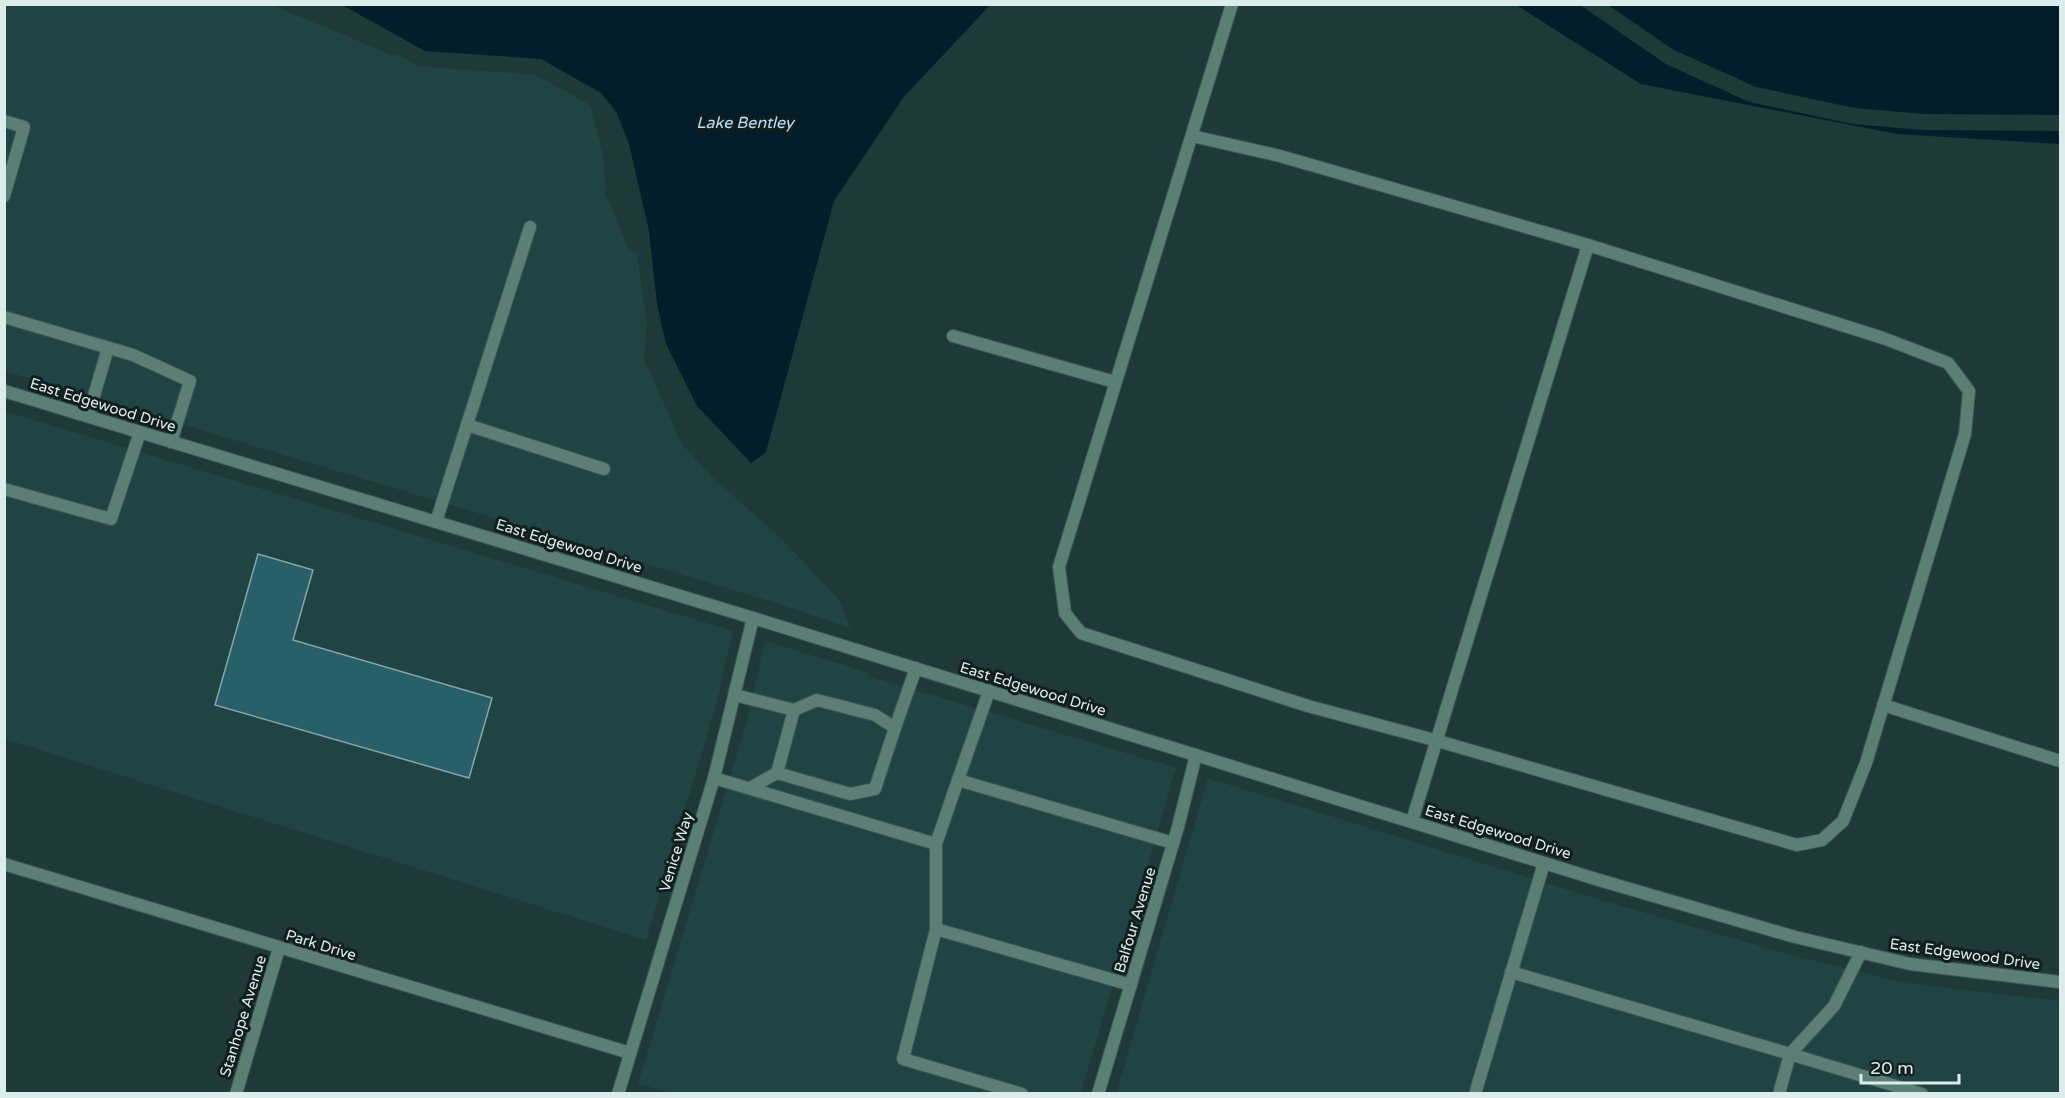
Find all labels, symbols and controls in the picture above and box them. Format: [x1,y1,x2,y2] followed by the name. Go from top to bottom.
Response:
[696,113,796,133] water label: Lake Bentley
[28,374,178,436] street label: East Edgewood Drive
[494,515,644,577] street label: East Edgewood Drive
[958,658,1108,720] street label: East Edgewood Drive
[1423,801,1573,863] street label: East Edgewood Drive
[655,810,697,894] street label: Venice Way
[1110,865,1160,975] street label: Balfour Avenue
[284,926,358,964] street label: Park Drive
[1889,935,2041,973] street label: East Edgewood Drive
[216,953,270,1079] street label: Stanhope Avenue
[1861,1047,1958,1085] scale bar
[1870,1057,1914,1079] text: 20 m

